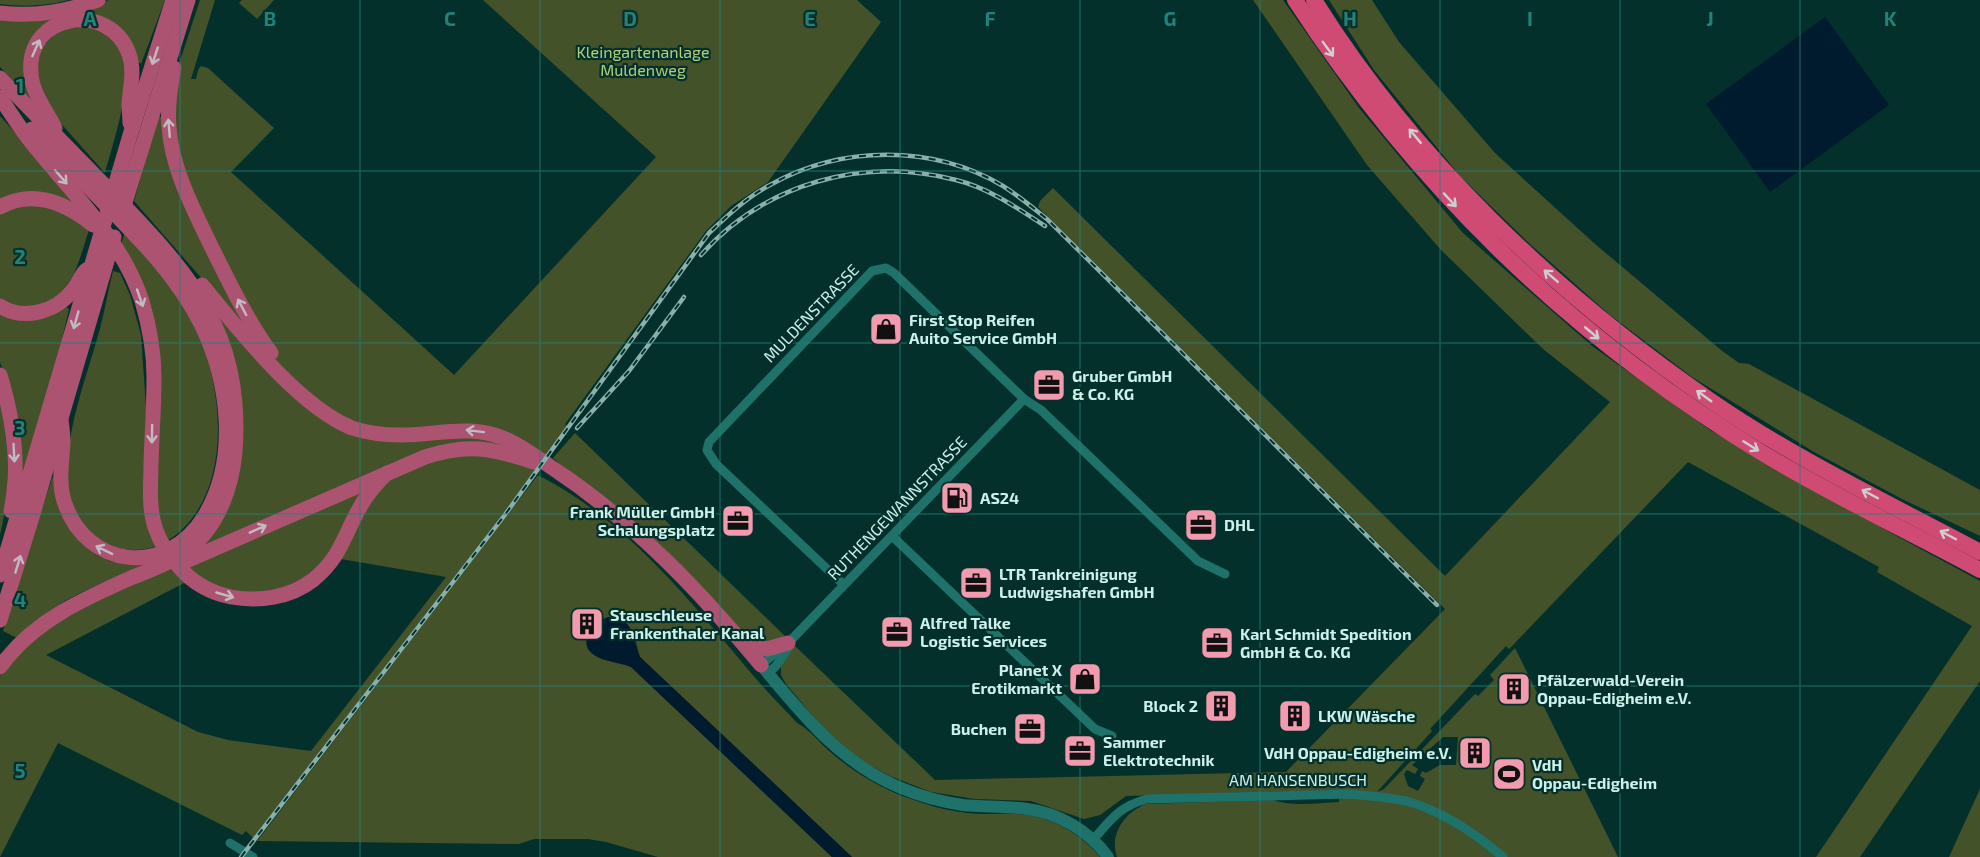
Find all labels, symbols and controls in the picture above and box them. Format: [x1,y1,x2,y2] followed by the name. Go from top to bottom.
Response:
[83,6,97,30] text: A
[264,6,276,30] text: B
[444,6,456,30] text: C
[623,6,637,30] text: D
[804,6,816,30] text: E
[984,6,996,30] text: F
[1164,6,1176,30] text: G
[1343,6,1357,30] text: H
[1527,6,1533,30] text: I
[1706,6,1714,30] text: J
[1884,6,1897,30] text: K
[31,39,42,57] one-way arrow
[1322,40,1334,56] one-way arrow
[576,42,710,79] park label: Kleingartenanlage Muldenweg
[149,46,160,65] one-way arrow
[16,73,24,97] text: 1
[163,118,174,138] one-way arrow
[1409,128,1422,144] one-way arrow
[54,169,68,184] one-way arrow
[1443,193,1457,208] one-way arrow
[14,244,26,268] text: 2
[759,260,862,366] street label: MULDENSTRASSE
[1543,269,1559,282] one-way arrow
[136,288,147,307] one-way arrow
[236,299,247,317] one-way arrow
[70,310,81,329] one-way arrow
[909,310,1057,347] place label: First Stop Reifen Auito Service GmbH
[868,311,904,347] shop icon: First Stop Reifen Auito Service GmbH
[1584,327,1600,340] one-way arrow
[1072,366,1172,403] place label: Gruber GmbH & Co. KG
[1031,367,1067,403] office icon: Gruber GmbH & Co. KG
[1696,390,1712,402] one-way arrow
[14,415,26,439] text: 3
[146,424,158,444] one-way arrow
[466,426,486,437] one-way arrow
[823,432,970,583] street label: RUTHENGEWANNSTRASSE
[1743,439,1760,452] one-way arrow
[8,442,19,462] one-way arrow
[939,480,975,516] fuel station icon: AS24
[980,488,1019,507] place label: AS24
[1862,488,1880,499] one-way arrow
[570,502,715,539] place label: Frank Müller GmbH Schalungsplatz
[720,503,756,539] office icon: Frank Müller GmbH Schalungsplatz
[1183,507,1219,543] office icon: DHL
[1224,515,1255,534] place label: DHL
[248,523,266,534] one-way arrow
[1939,529,1957,540] one-way arrow
[96,544,114,556] one-way arrow
[13,555,24,574] one-way arrow
[999,564,1155,601] place label: LTR Tankreinigung Ludwigshafen GmbH
[958,565,994,601] office icon: LTR Tankreinigung Ludwigshafen GmbH
[14,587,27,611] text: 4
[215,589,234,601] one-way arrow
[610,605,765,642] place label: Stauschleuse Frankenthaler Kanal
[569,606,605,642] building icon: Stauschleuse Frankenthaler Kanal
[920,613,1047,650] place label: Alfred Talke Logistic Services
[879,614,915,650] office icon: Alfred Talke Logistic Services
[1240,624,1412,661] place label: Karl Schmidt Spedition GmbH & Co. KG
[1199,625,1235,661] office icon: Karl Schmidt Spedition GmbH & Co. KG
[971,660,1063,697] place label: Planet X Erotikmarkt
[1067,661,1103,697] shop icon: Planet X Erotikmarkt
[1537,670,1691,707] place label: Pfälzerwald-Verein Oppau-Edigheim e.V.
[1496,671,1532,707] building icon: Pfälzerwald-Verein Oppau-Edigheim e.V.
[1203,688,1239,724] building icon: Block 2
[1143,696,1198,715] place label: Block 2
[1277,698,1313,734] building icon: LKW Wäsche
[1318,706,1415,725] place label: LKW Wäsche
[1012,711,1048,747] office icon: Buchen
[951,719,1007,738] place label: Buchen
[1103,732,1214,769] place label: Sammer Elektrotechnik
[1062,733,1098,769] office icon: Sammer Elektrotechnik
[1457,735,1493,771] building icon: VdH Oppau-Edigheim e.V.
[1264,743,1452,762] place label: VdH Oppau-Edigheim e.V.
[1532,755,1657,792] place label: VdH Oppau-Edigheim
[1491,756,1527,792] sports icon: VdH Oppau-Edigheim
[14,758,26,782] text: 5
[1229,770,1367,789] street label: AM HANSENBUSCH

